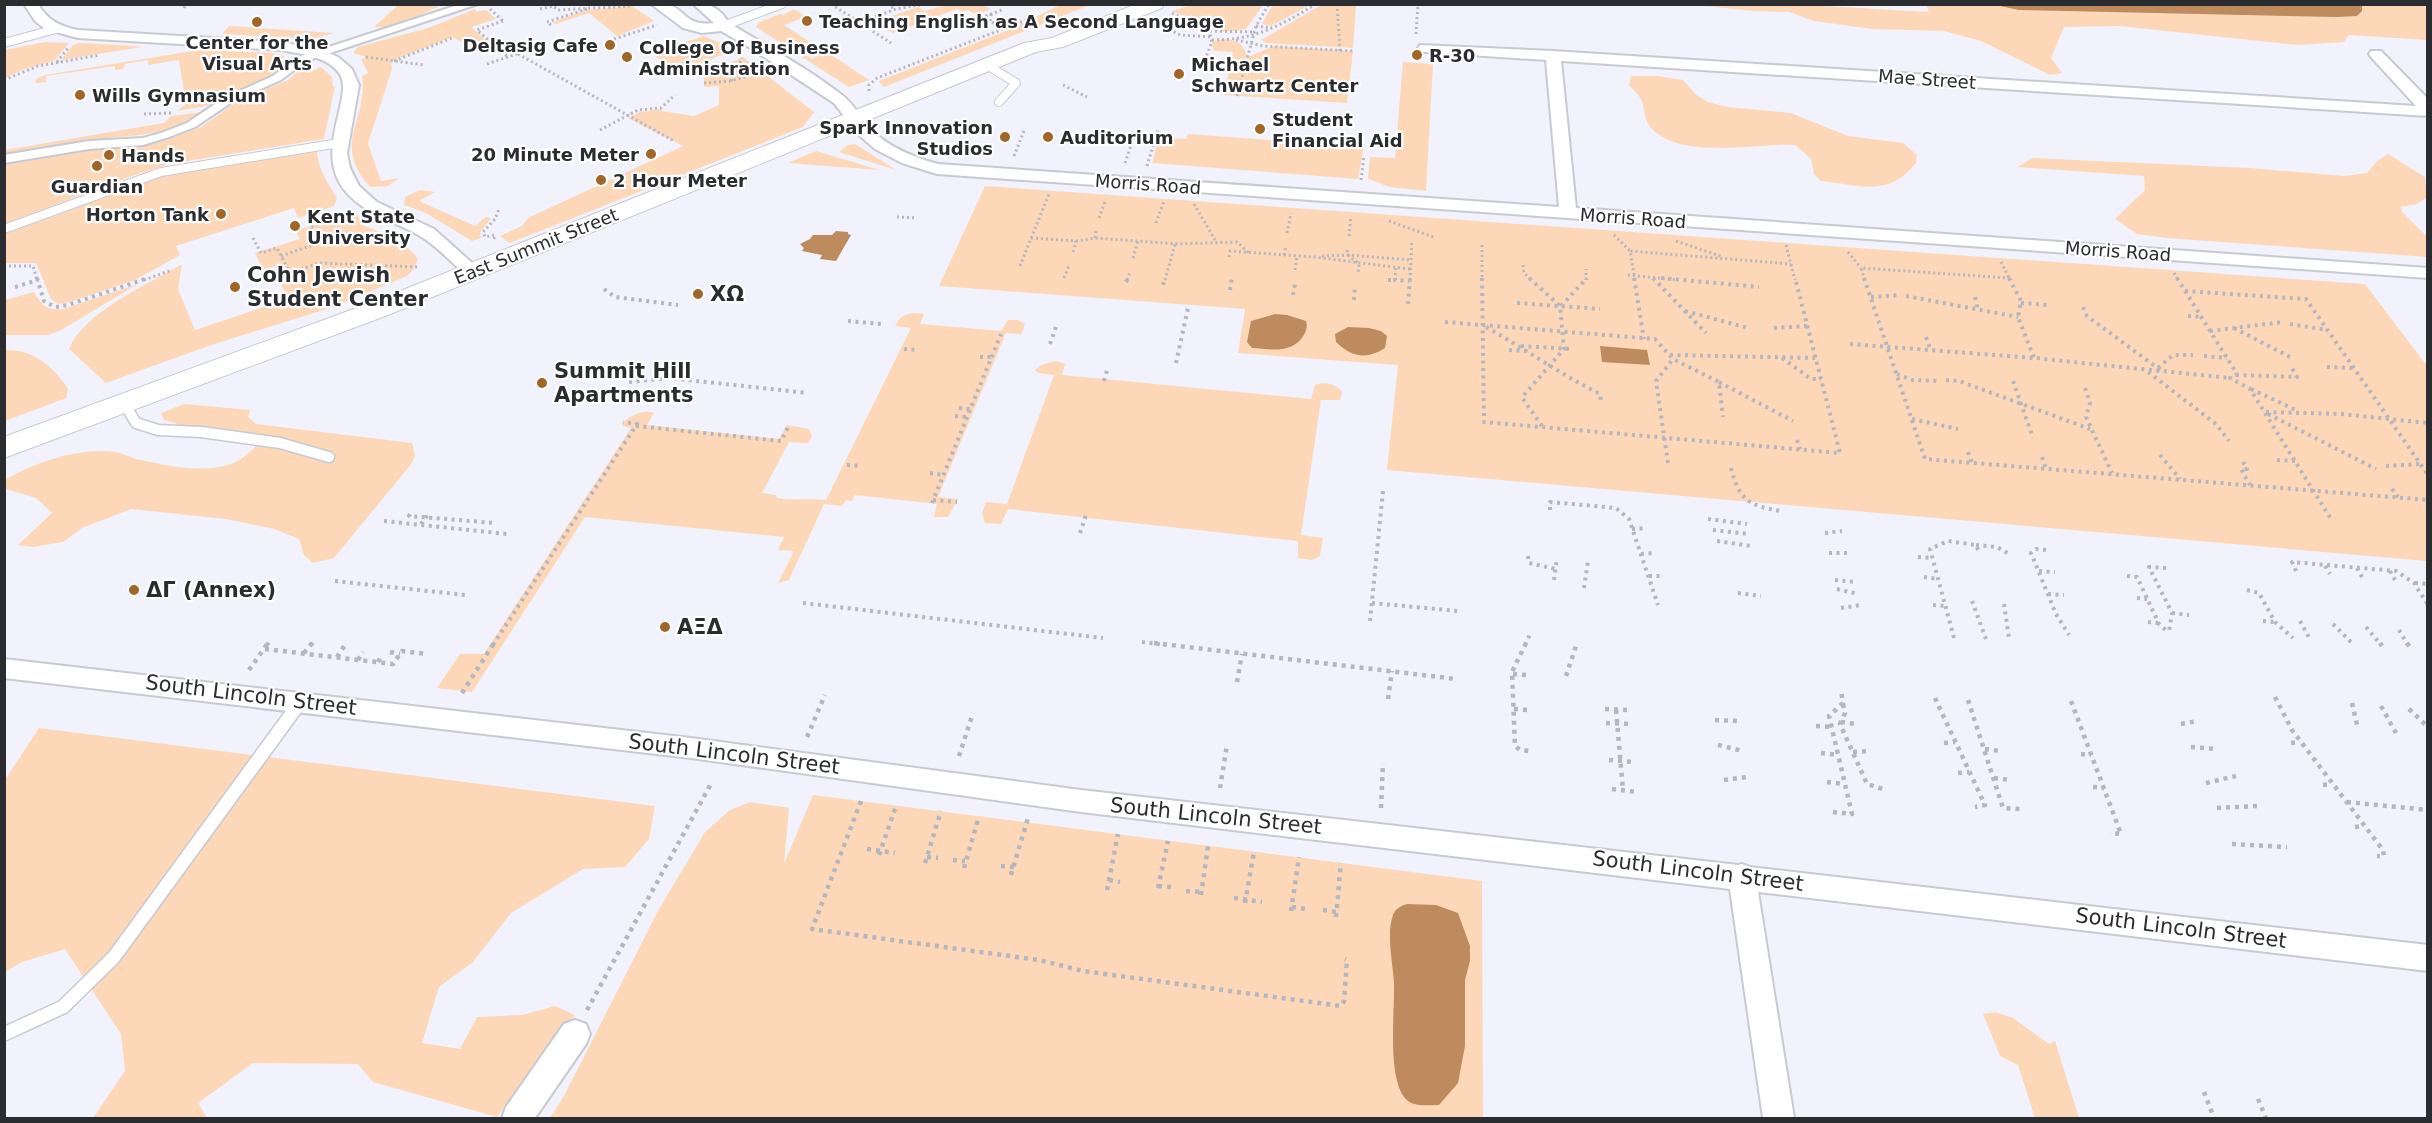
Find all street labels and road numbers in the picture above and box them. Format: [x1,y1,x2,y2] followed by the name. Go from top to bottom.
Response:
[1877,65,1977,93] street label: Mae Street
[1094,170,1202,198] street label: Morris Road
[451,203,621,289] street label: East Summit Street
[1579,204,1687,232] street label: Morris Road
[2064,237,2172,265] street label: Morris Road
[144,670,358,720] street label: South Lincoln Street
[627,729,841,779] street label: South Lincoln Street
[1109,793,1323,839] street label: South Lincoln Street
[1591,846,1805,896] street label: South Lincoln Street
[2074,903,2288,953] street label: South Lincoln Street

